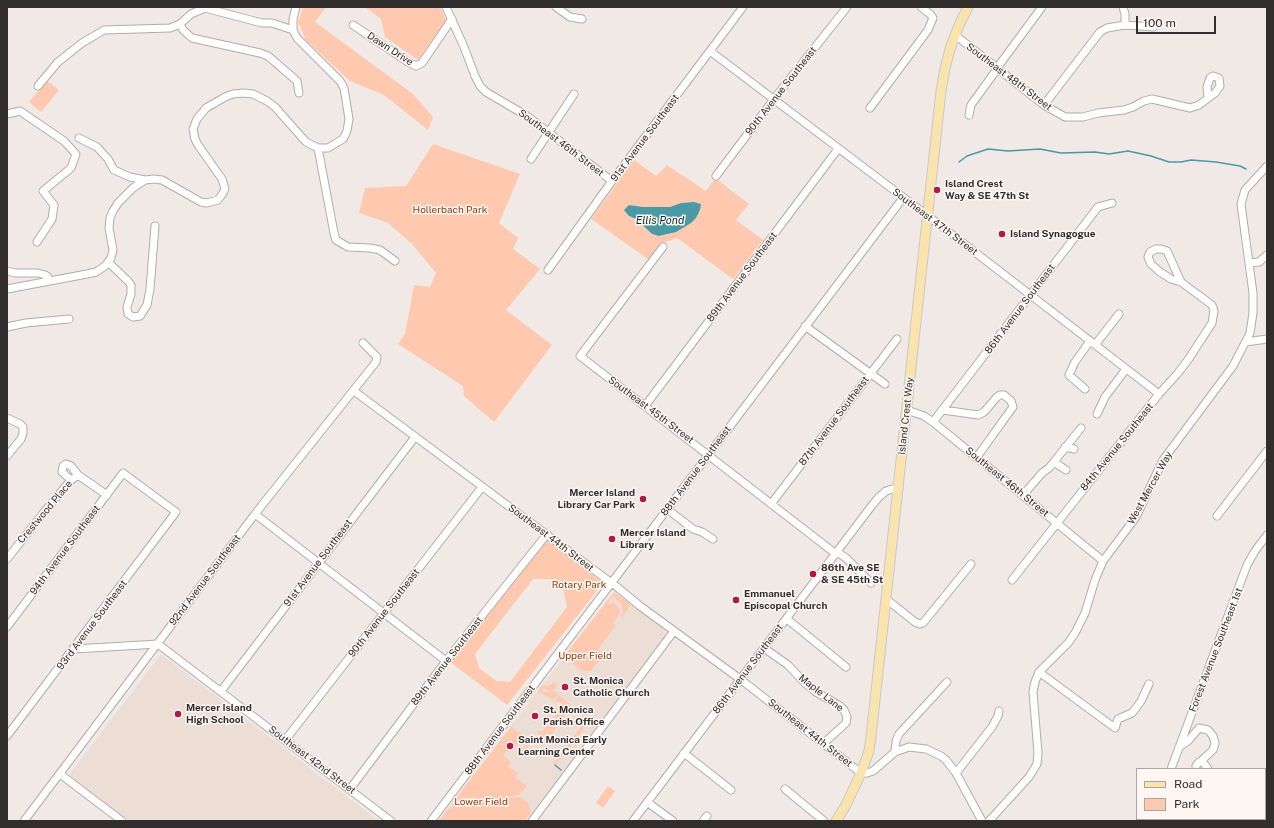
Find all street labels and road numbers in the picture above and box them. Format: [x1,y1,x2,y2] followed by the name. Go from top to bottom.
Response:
[365,30,415,68] street label: Dawn Drive
[964,41,1054,113] street label: Southeast 48th Street
[743,44,819,138] street label: 90th Avenue Southeast
[608,92,682,184] street label: 91st Avenue Southeast
[516,107,606,179] street label: Southeast 46th Street
[890,186,980,258] street label: Southeast 47th Street
[704,230,780,324] street label: 89th Avenue Southeast
[982,262,1058,356] street label: 86th Avenue Southeast
[606,374,696,446] street label: Southeast 45th Street
[796,374,872,468] street label: 87th Avenue Southeast
[896,377,916,455] street label: Island Crest Way
[1078,401,1156,493] street label: 84th Avenue Southeast
[658,424,734,518] street label: 88th Avenue Southeast
[963,445,1051,519] street label: Southeast 46th Street
[1125,449,1175,527] street label: West Mercer Way
[15,478,75,546] street label: Crestwood Place
[506,502,596,574] street label: Southeast 44th Street
[27,503,103,597] street label: 94th Avenue Southeast
[281,517,355,609] street label: 91st Avenue Southeast
[167,532,243,628] street label: 92nd Avenue Southeast
[346,566,422,660] street label: 90th Avenue Southeast
[54,578,130,672] street label: 93rd Avenue Southeast
[1187,586,1245,714] street label: Forest Avenue Southeast 1st
[409,614,485,708] street label: 89th Avenue Southeast
[710,622,786,716] street label: 86th Avenue Southeast
[796,672,846,714] street label: Maple Lane
[462,683,538,777] street label: 88th Avenue Southeast
[765,696,855,770] street label: Southeast 44th Street
[266,723,358,797] street label: Southeast 42nd Street

